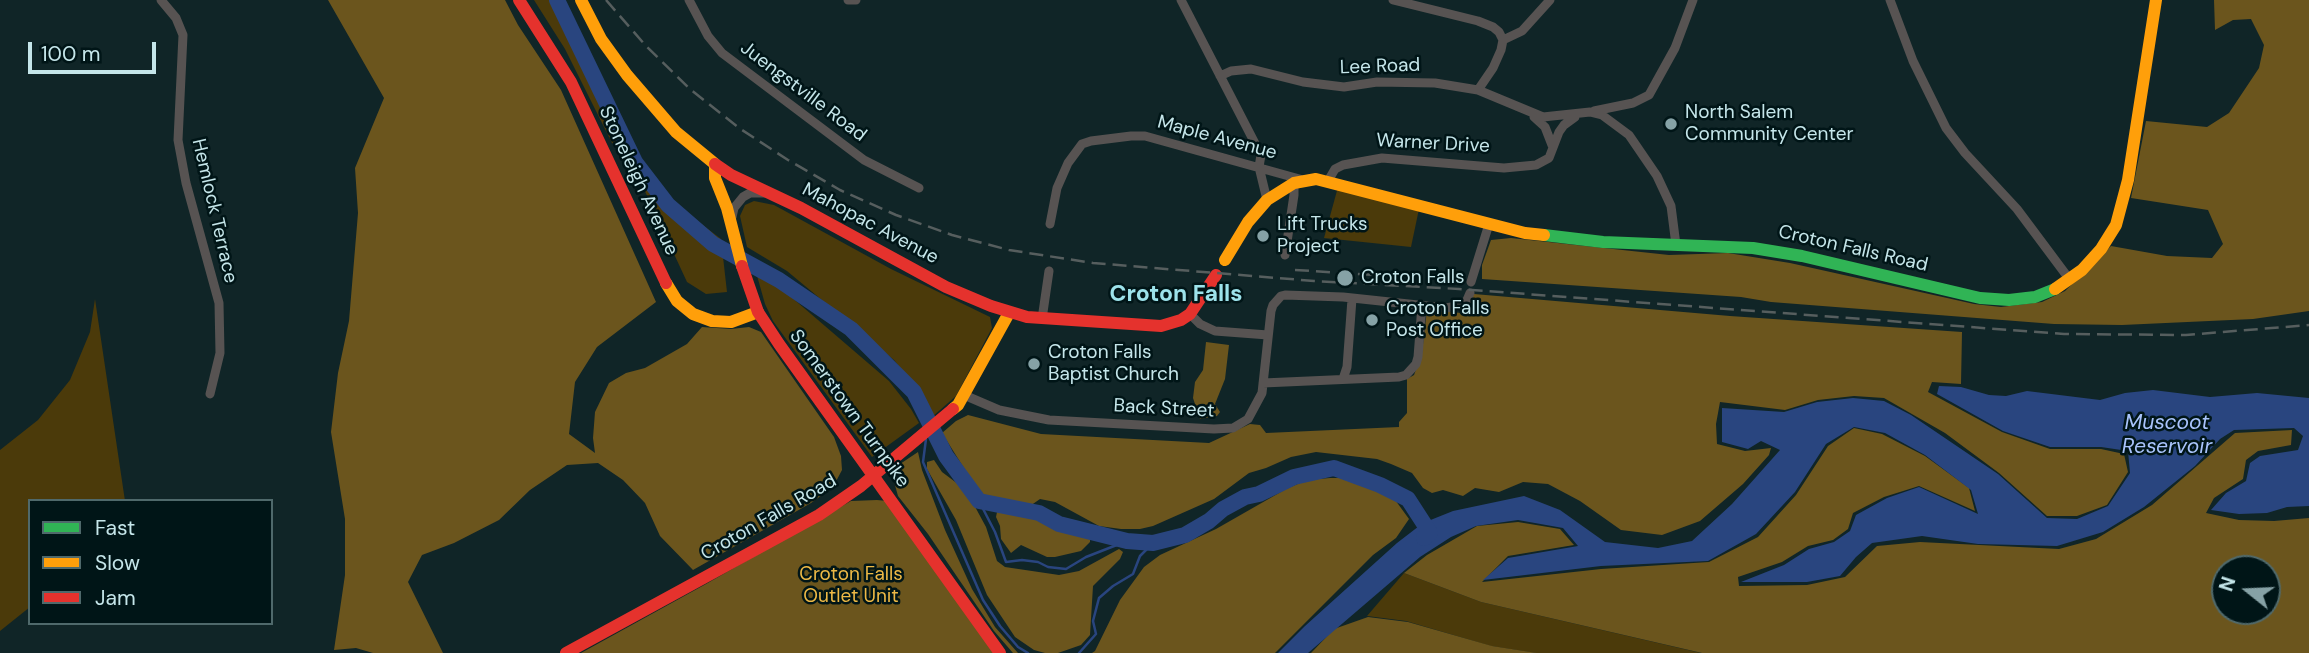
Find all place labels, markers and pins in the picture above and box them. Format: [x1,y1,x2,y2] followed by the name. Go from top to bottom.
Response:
[1685,102,1853,146] place label: North Salem Community Center
[1663,116,1679,132] marker: North Salem Community Center
[1277,214,1367,258] place label: Lift Trucks Project
[1255,228,1271,244] marker: Lift Trucks Project
[1361,267,1464,289] place label: Croton Falls
[1335,268,1355,288] marker: Croton Falls
[1386,298,1489,342] place label: Croton Falls Post Office
[1364,312,1380,328] marker: Croton Falls Post Office
[1048,342,1179,386] place label: Croton Falls Baptist Church
[1026,356,1042,372] marker: Croton Falls Baptist Church

